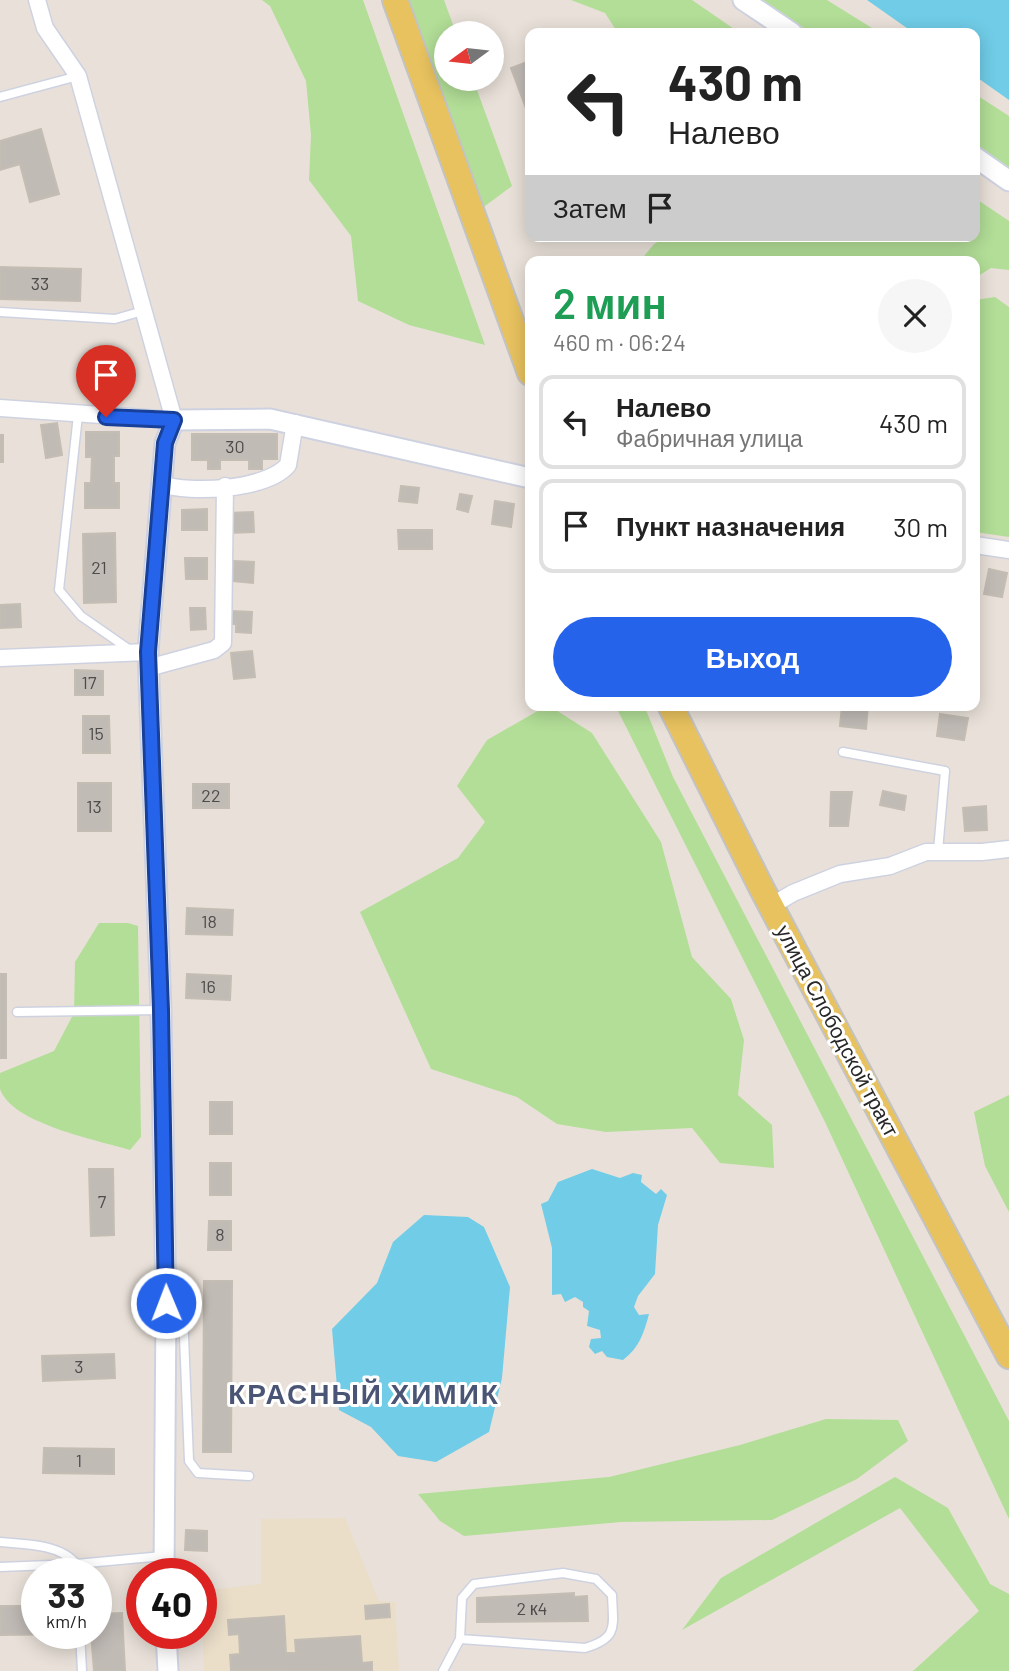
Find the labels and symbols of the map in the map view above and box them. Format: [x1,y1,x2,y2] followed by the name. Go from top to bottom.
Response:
[434,21,504,91] north arrow
[31,272,49,294] house number: 33
[76,345,136,417] pin
[225,435,245,457] house number: 30
[91,556,107,578] house number: 21
[82,671,97,693] house number: 17
[88,722,104,744] house number: 15
[201,784,221,806] house number: 22
[86,795,102,817] house number: 13
[201,910,217,932] house number: 18
[772,920,905,1141] street label: улица Слободской тракт
[200,975,216,997] house number: 16
[98,1190,107,1212] house number: 7
[215,1223,225,1245] house number: 8
[129,1266,203,1340] position arrow
[74,1355,84,1377] house number: 3
[228,1376,500,1410] district label: КРАСНЫЙ ХИМИК
[76,1449,82,1471] house number: 1
[126,1558,217,1649] speed limit sign: 40
[516,1597,548,1619] house number: 2 к4

